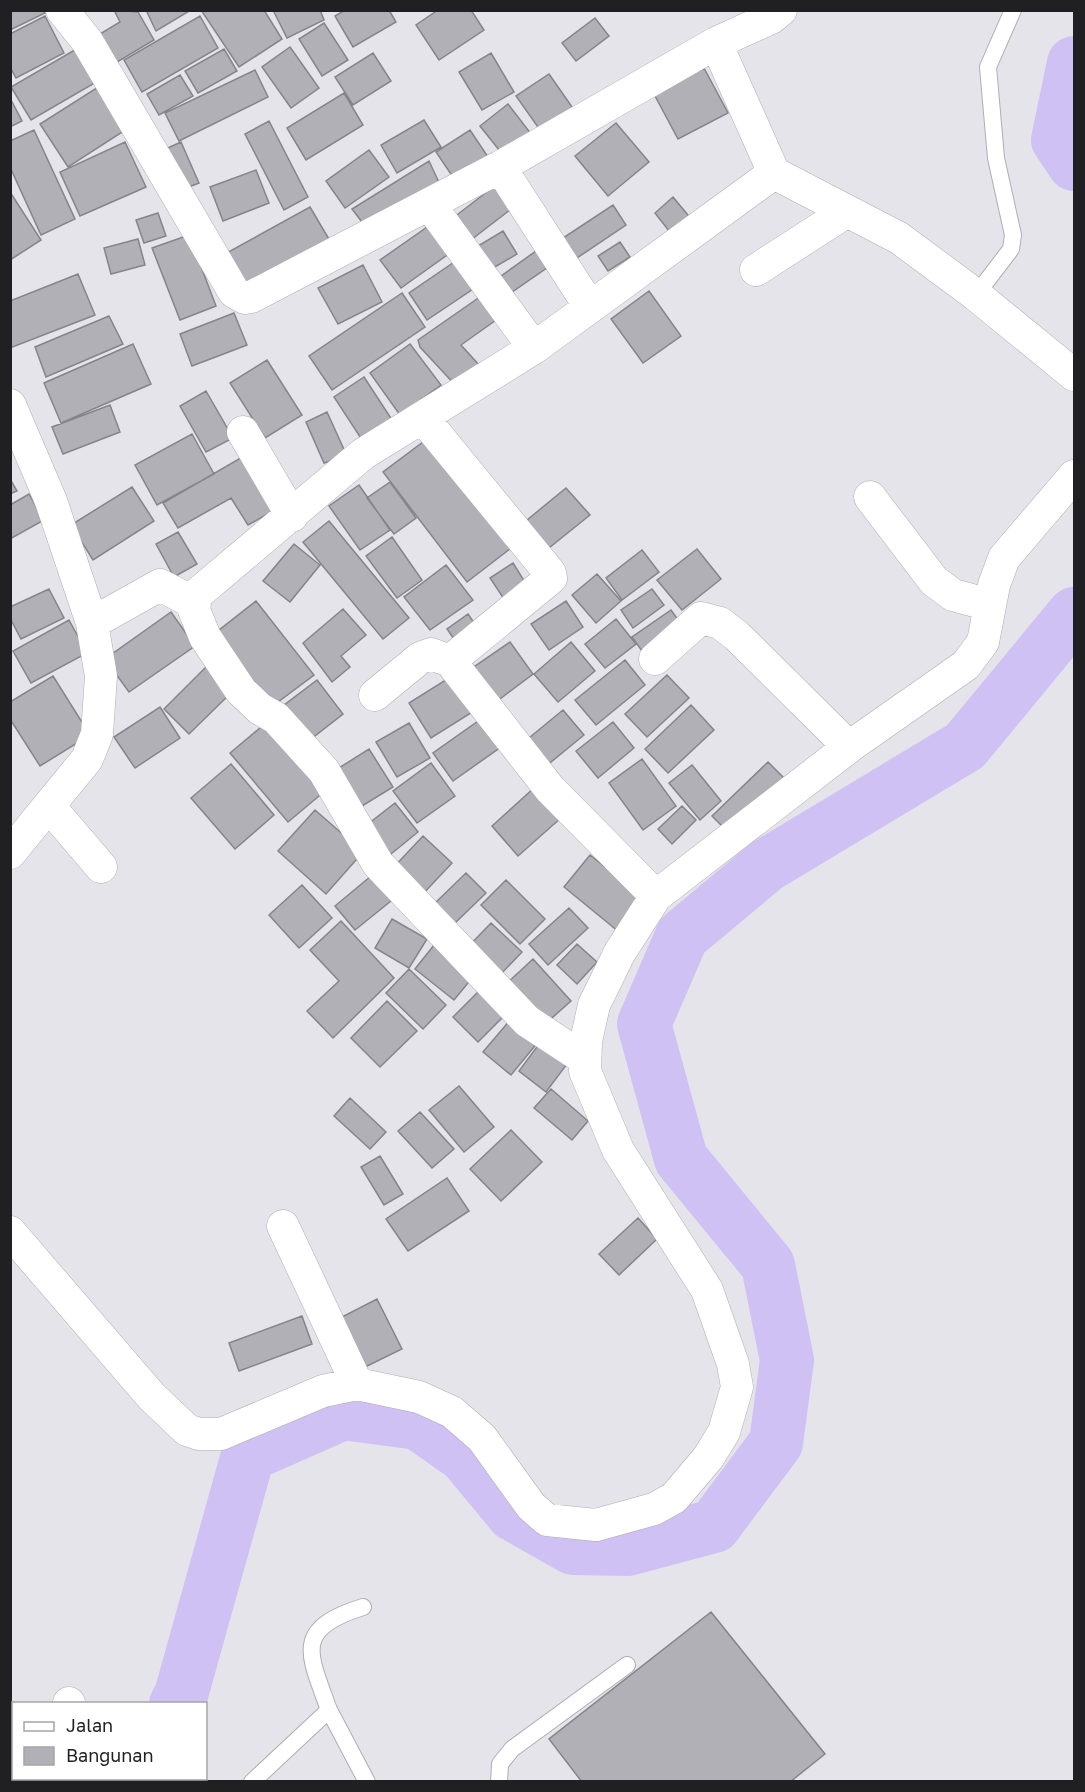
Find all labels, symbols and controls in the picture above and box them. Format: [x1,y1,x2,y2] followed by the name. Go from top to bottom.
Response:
[12,1702,207,1780] legend
[66,1714,113,1736] text: Jalan
[66,1744,154,1766] text: Bangunan

